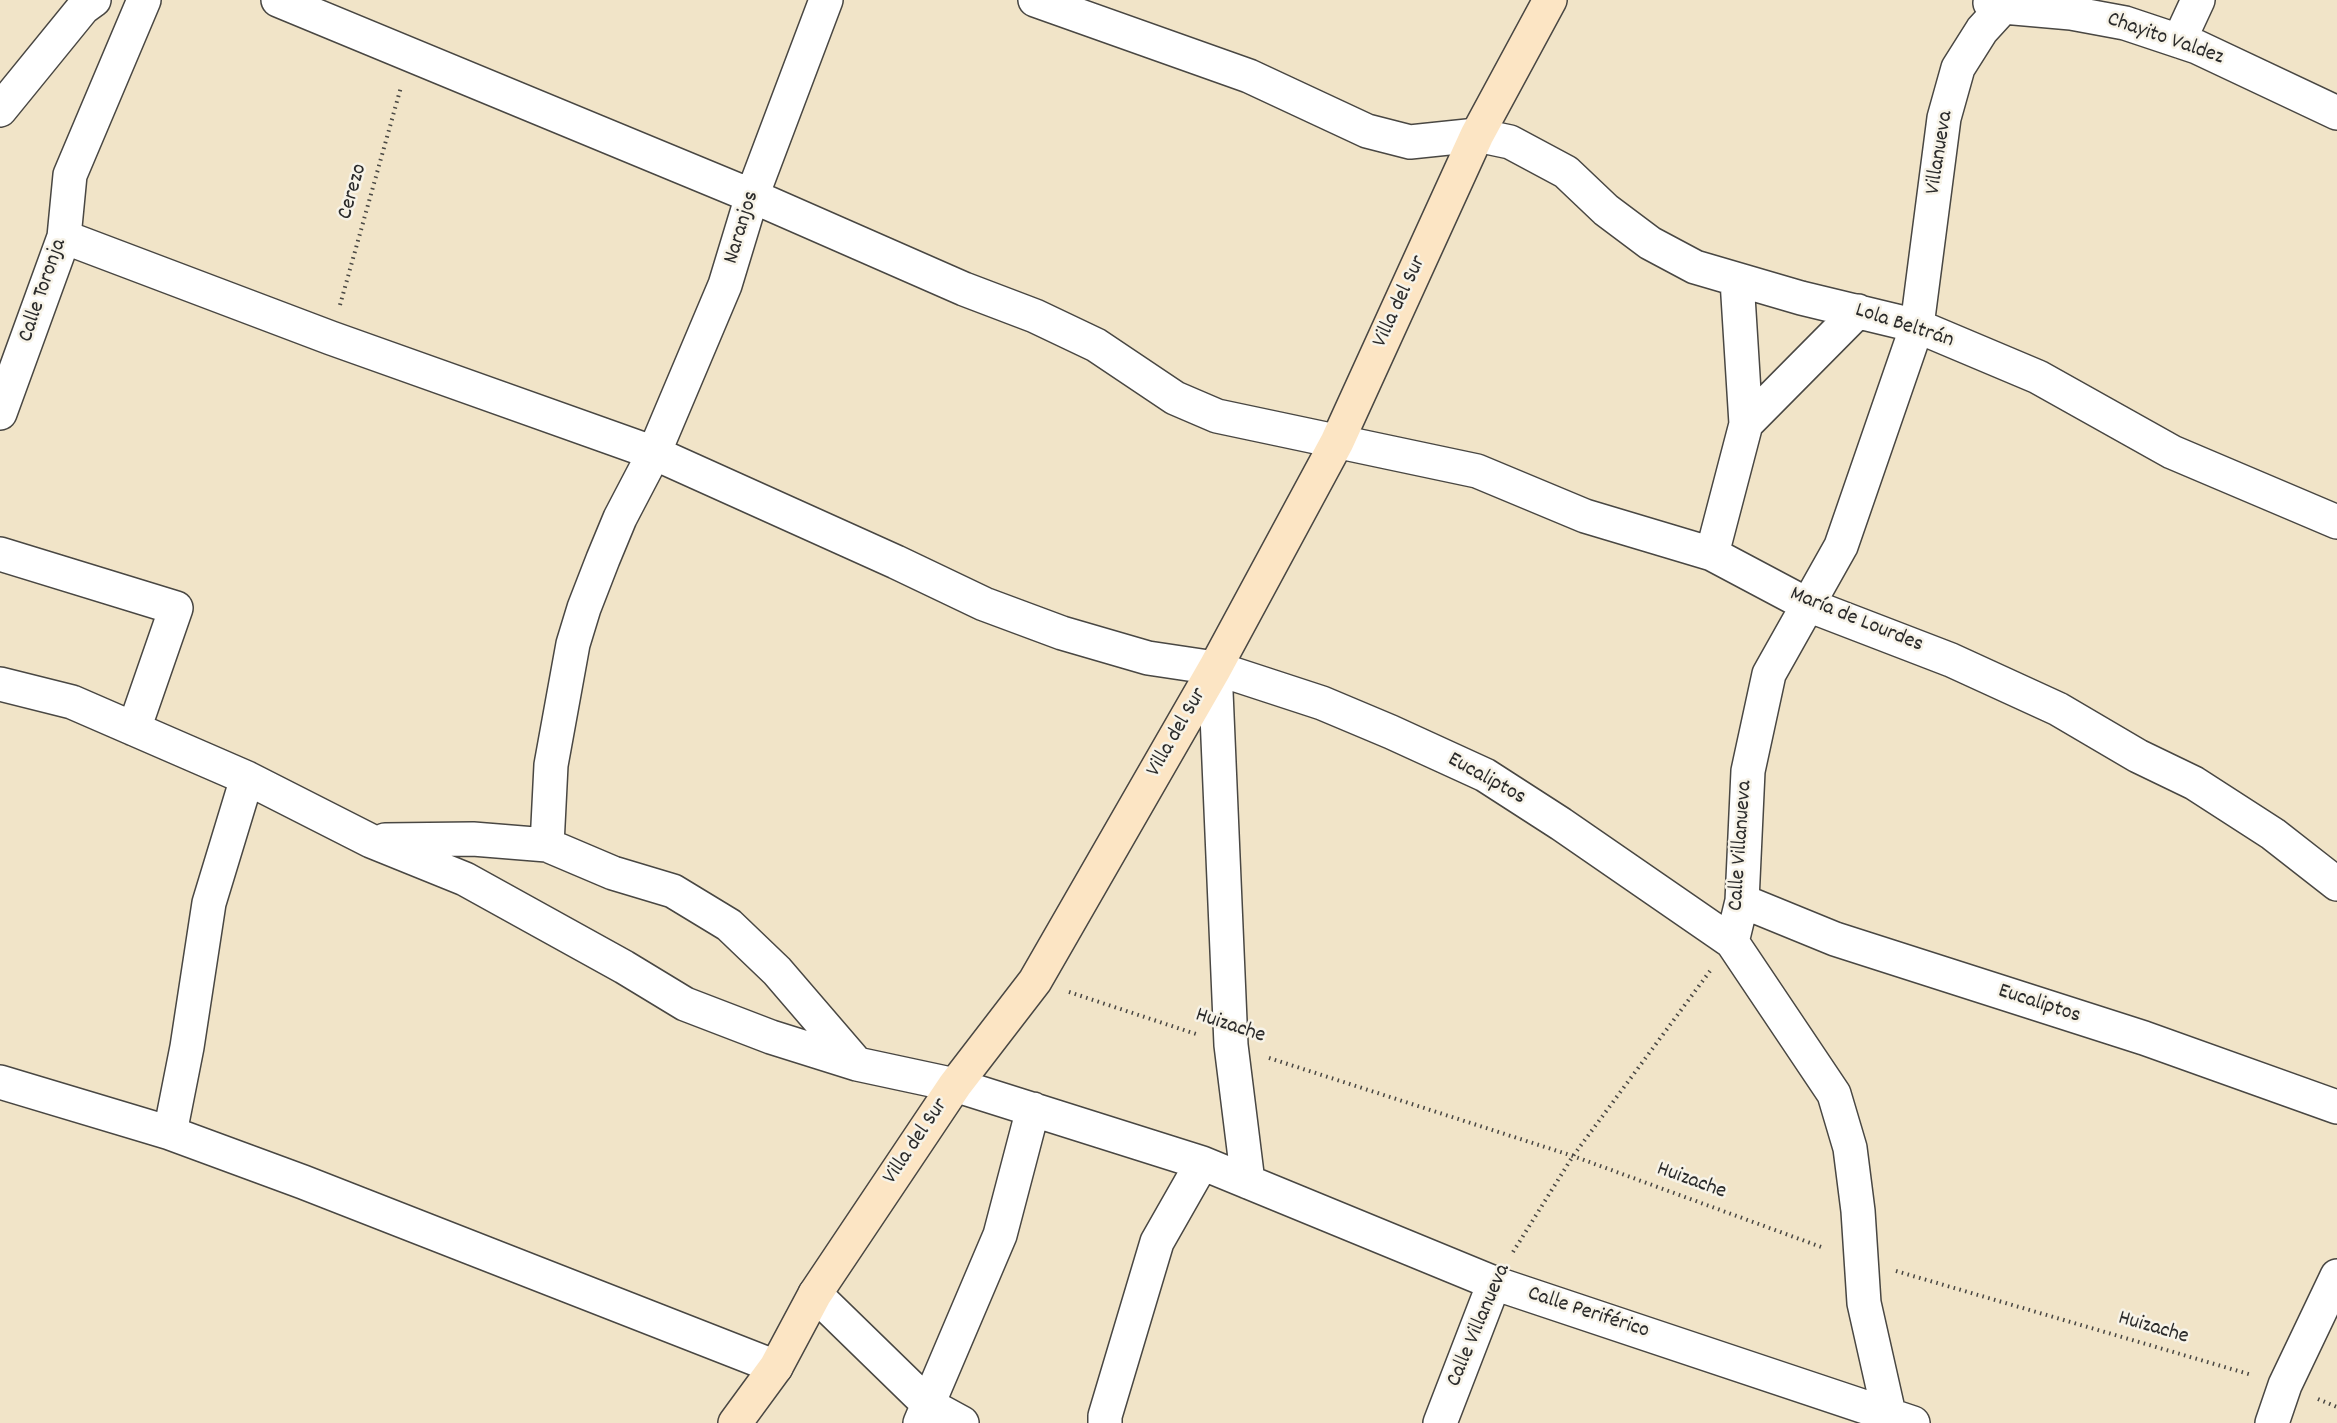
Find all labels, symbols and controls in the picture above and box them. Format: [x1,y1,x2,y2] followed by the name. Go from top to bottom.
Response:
[2103,8,2227,72] street label: Chayito Valdez
[1921,109,1961,197] street label: Villanueva
[334,161,374,223] street label: Cerezo
[719,188,767,268] street label: Naranjos
[14,236,74,346] street label: Calle Toronja
[1368,252,1434,352] street label: Villa del Sur
[1851,299,1957,355] street label: Lola Beltrán
[1785,582,1927,660] street label: María de Lourdes
[1142,684,1214,782] street label: Villa del Sur
[1442,748,1530,812] street label: Eucaliptos
[1724,780,1760,912] street label: Calle Villanueva
[1994,979,2084,1031] street label: Eucaliptos
[1192,1003,1268,1051] street label: Huizache
[879,1094,955,1190] street label: Villa del Sur
[1653,1157,1729,1207] street label: Huizache
[1442,1261,1518,1391] street label: Calle Villanueva
[1524,1282,1652,1346] street label: Calle Periférico
[2115,1306,2191,1352] street label: Huizache

